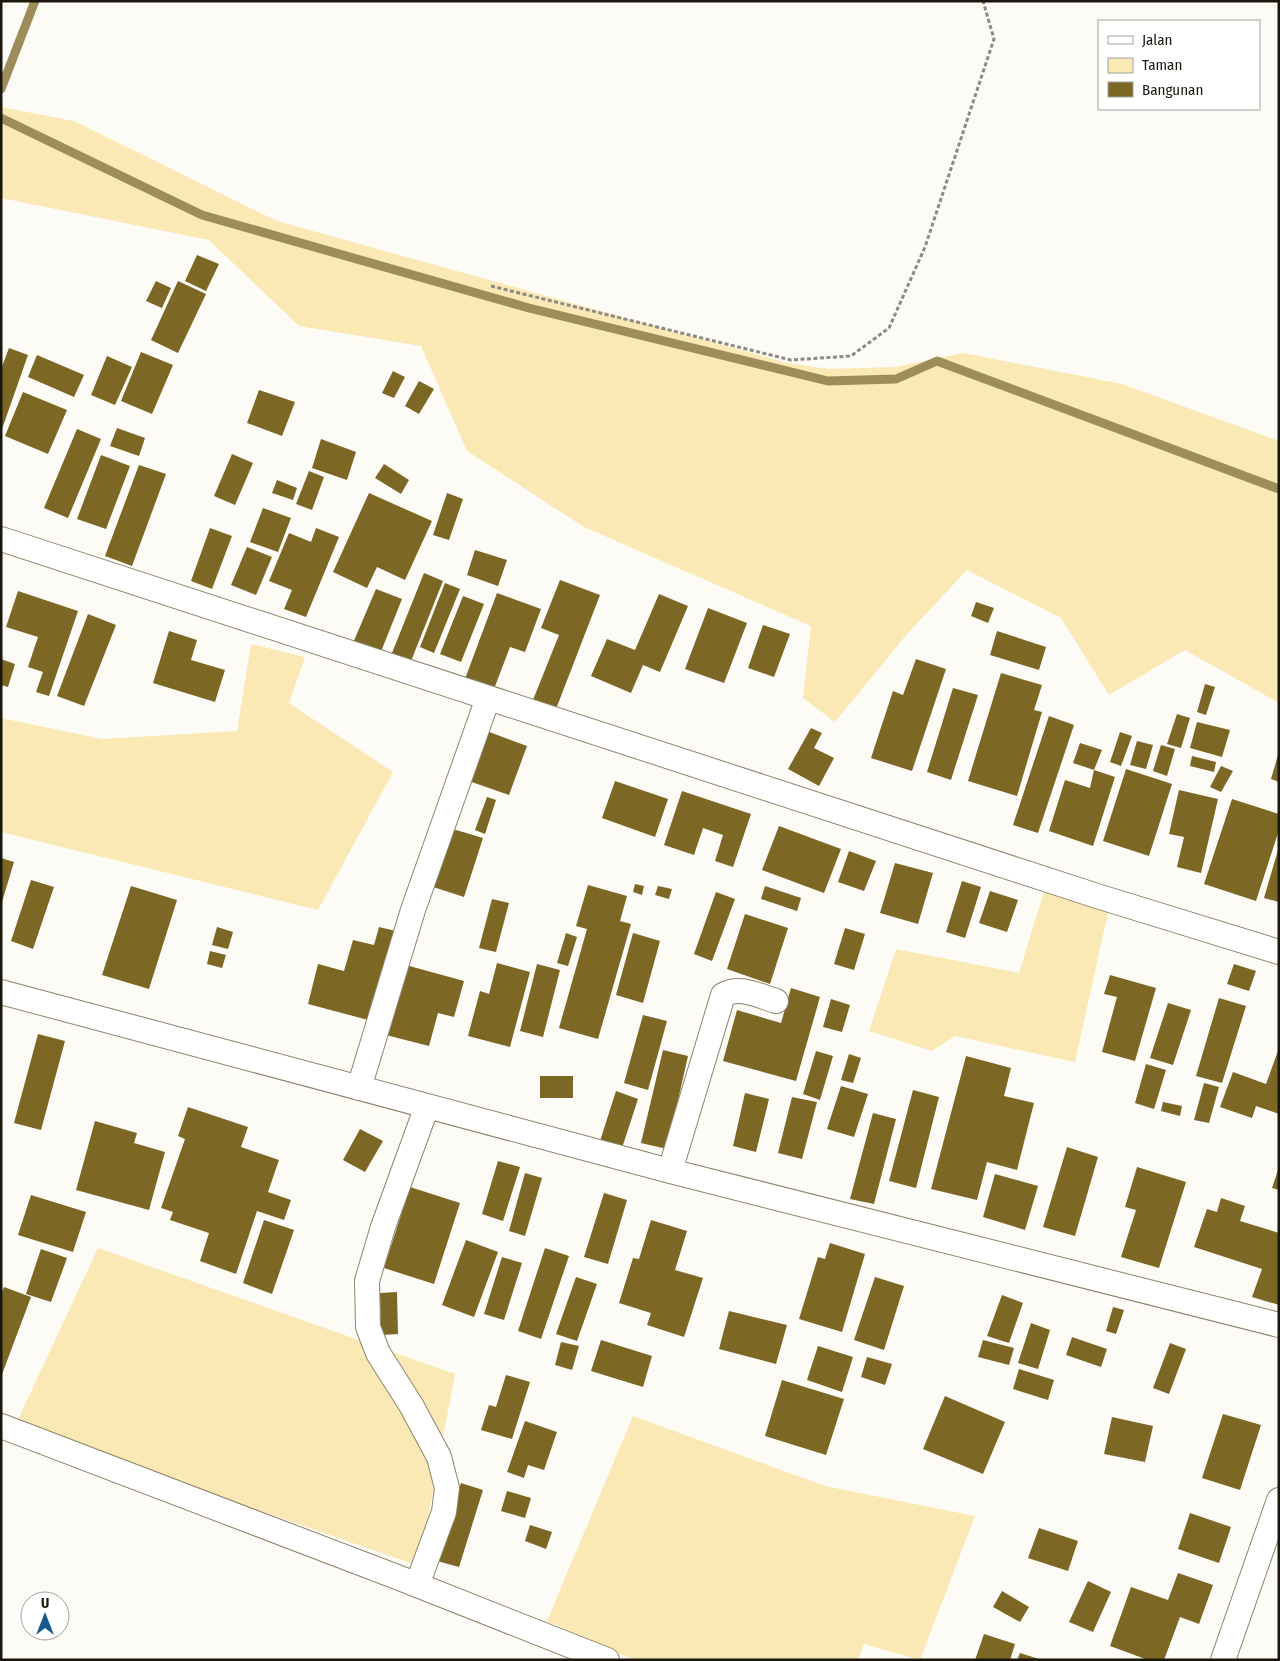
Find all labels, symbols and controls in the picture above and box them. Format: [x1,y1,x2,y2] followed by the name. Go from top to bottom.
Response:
[1098,20,1260,110] legend
[1142,31,1172,49] text: Jalan
[1142,56,1182,74] text: Taman
[1142,81,1203,99] text: Bangunan
[20,1591,70,1641] north arrow
[41,1595,49,1612] text: U

